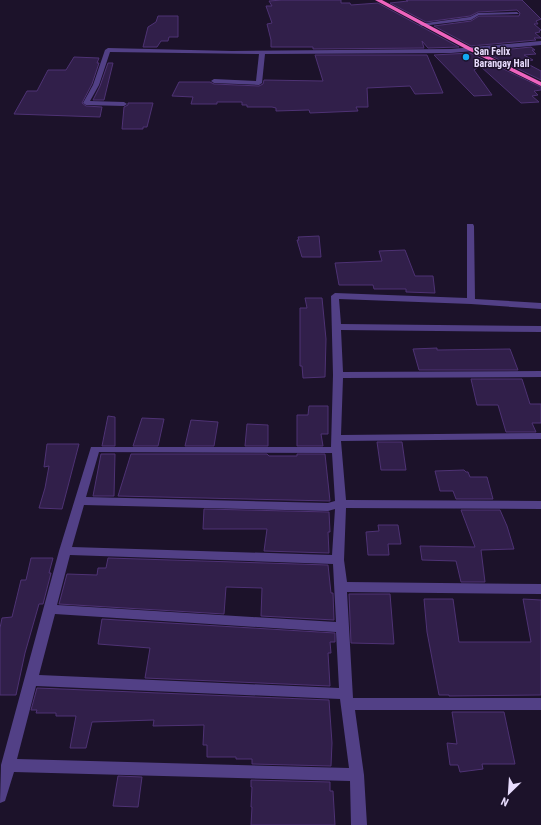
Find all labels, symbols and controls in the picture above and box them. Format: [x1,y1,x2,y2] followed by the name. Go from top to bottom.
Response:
[474,46,529,69] place label: San Felix Barangay Hall
[461,52,471,62] marker: San Felix Barangay Hall
[489,773,529,813] north arrow
[499,794,511,809] text: N

